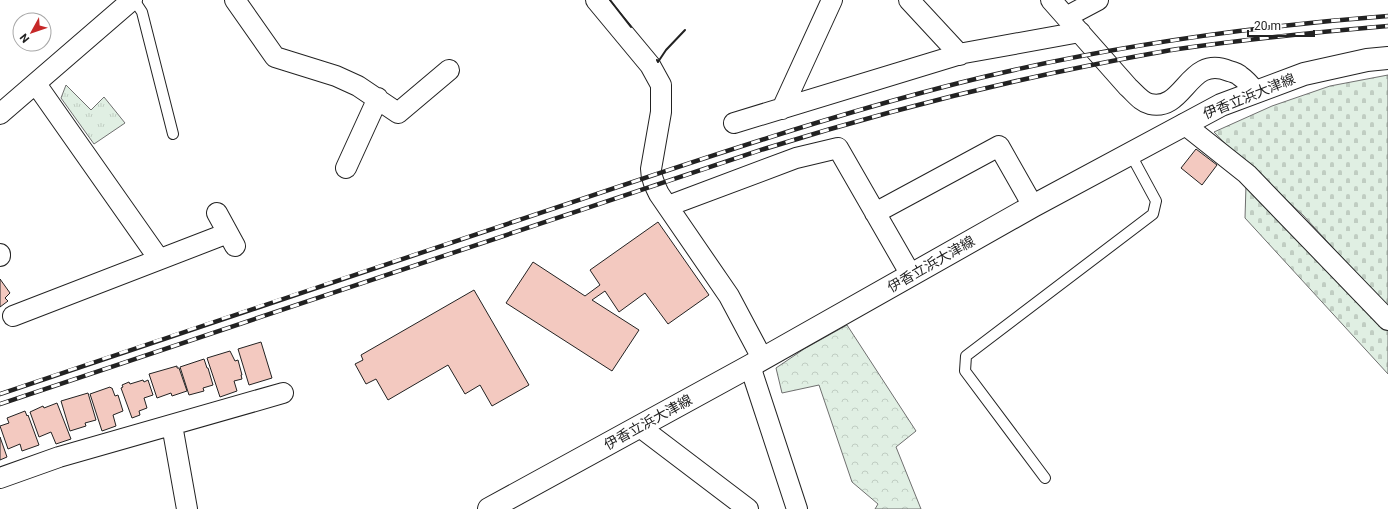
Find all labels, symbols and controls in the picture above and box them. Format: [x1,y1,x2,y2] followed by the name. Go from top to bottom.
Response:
[12,12,52,52] north arrow
[1248,12,1314,38] scale bar
[1254,19,1281,33] text: 20 m
[17,31,32,45] text: N
[1201,70,1297,122] street label: 伊香立浜大津線
[885,233,977,295] street label: 伊香立浜大津線
[601,391,695,453] street label: 伊香立浜大津線

